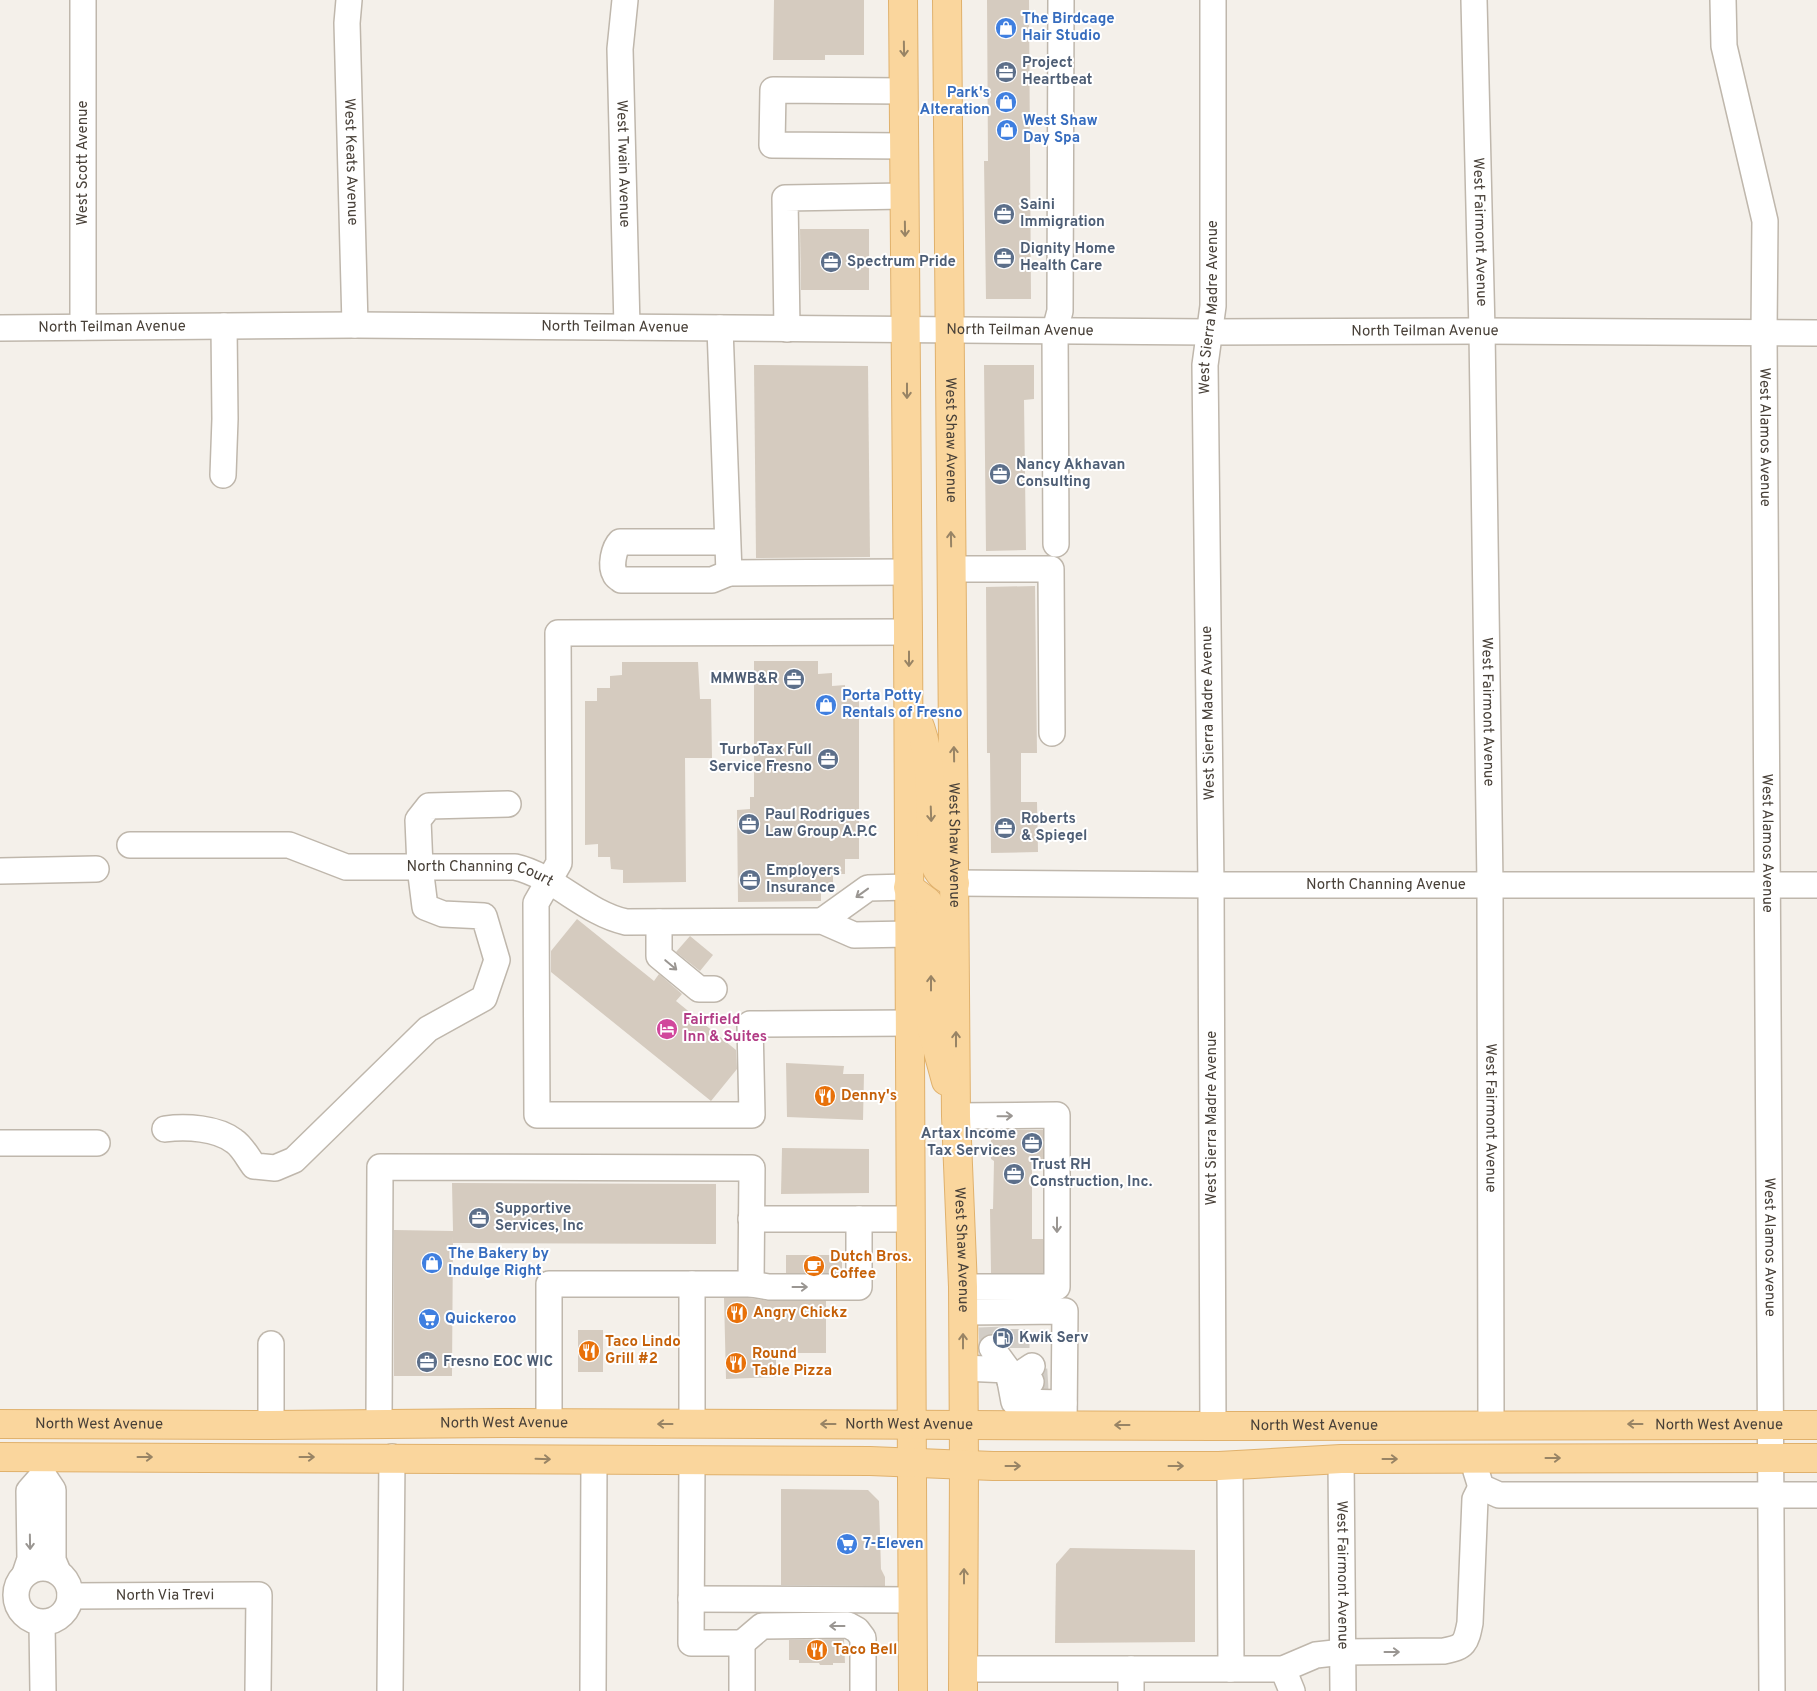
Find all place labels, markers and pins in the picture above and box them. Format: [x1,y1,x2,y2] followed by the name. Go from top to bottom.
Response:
[1022,10,1115,46] place label: The Birdcage Hair Studio
[994,16,1018,40] shop icon: The Birdcage Hair Studio
[1022,54,1093,90] place label: Project Heartbeat
[994,60,1018,84] office icon: Project Heartbeat
[919,84,990,120] place label: Park's Alteration
[994,90,1018,114] shop icon: Park's Alteration
[1023,112,1098,148] place label: West Shaw Day Spa
[995,118,1019,142] shop icon: West Shaw Day Spa
[1020,196,1105,232] place label: Saini Immigration
[992,202,1016,226] office icon: Saini Immigration
[1020,240,1115,276] place label: Dignity Home Health Care
[992,246,1016,270] office icon: Dignity Home Health Care
[819,250,843,274] office icon: Spectrum Pride
[847,253,956,272] place label: Spectrum Pride
[1016,456,1125,492] place label: Nancy Akhavan Consulting
[988,462,1012,486] office icon: Nancy Akhavan Consulting
[782,667,806,691] office icon: MMWB&R
[710,670,778,689] place label: MMWB&R
[842,687,963,723] place label: Porta Potty Rentals of Fresno
[814,693,838,717] shop icon: Porta Potty Rentals of Fresno
[709,741,812,777] place label: TurboTax Full Service Fresno
[816,747,840,771] office icon: TurboTax Full Service Fresno
[765,806,877,842] place label: Paul Rodrigues Law Group A.P.C
[1021,810,1087,846] place label: Roberts & Spiegel
[737,812,761,836] office icon: Paul Rodrigues Law Group A.P.C
[993,816,1017,840] office icon: Roberts & Spiegel
[766,862,840,898] place label: Employers Insurance
[738,868,762,892] office icon: Employers Insurance
[683,1011,767,1047] place label: Fairfield Inn & Suites
[655,1017,679,1041] hotel icon: Fairfield Inn & Suites
[813,1084,837,1108] restaurant icon: Denny's
[841,1087,897,1106] place label: Denny's
[921,1125,1016,1161] place label: Artax Income Tax Services
[1020,1131,1044,1155] office icon: Artax Income Tax Services
[1030,1156,1153,1192] place label: Trust RH Construction, Inc.
[1002,1162,1026,1186] office icon: Trust RH Construction, Inc.
[495,1200,584,1236] place label: Supportive Services, Inc
[467,1206,491,1230] office icon: Supportive Services, Inc
[448,1245,549,1281] place label: The Bakery by Indulge Right
[830,1248,912,1284] place label: Dutch Bros. Coffee
[420,1251,444,1275] shop icon: The Bakery by Indulge Right
[802,1254,826,1278] cafe icon: Dutch Bros. Coffee
[725,1301,749,1325] restaurant icon: Angry Chickz
[753,1304,847,1323] place label: Angry Chickz
[417,1307,441,1331] supermarket icon: Quickeroo
[445,1310,516,1329] place label: Quickeroo
[991,1326,1015,1350] fuel station icon: Kwik Serv
[1019,1329,1089,1348] place label: Kwik Serv
[605,1333,681,1369] place label: Taco Lindo Grill #2
[577,1339,601,1363] restaurant icon: Taco Lindo Grill #2
[752,1345,832,1381] place label: Round Table Pizza
[415,1350,439,1374] office icon: Fresno EOC WIC
[724,1351,748,1375] restaurant icon: Round Table Pizza
[443,1353,553,1372] place label: Fresno EOC WIC
[835,1532,859,1556] supermarket icon: 7-Eleven
[863,1535,924,1554] place label: 7-Eleven
[805,1638,829,1662] restaurant icon: Taco Bell
[833,1641,897,1660] place label: Taco Bell

